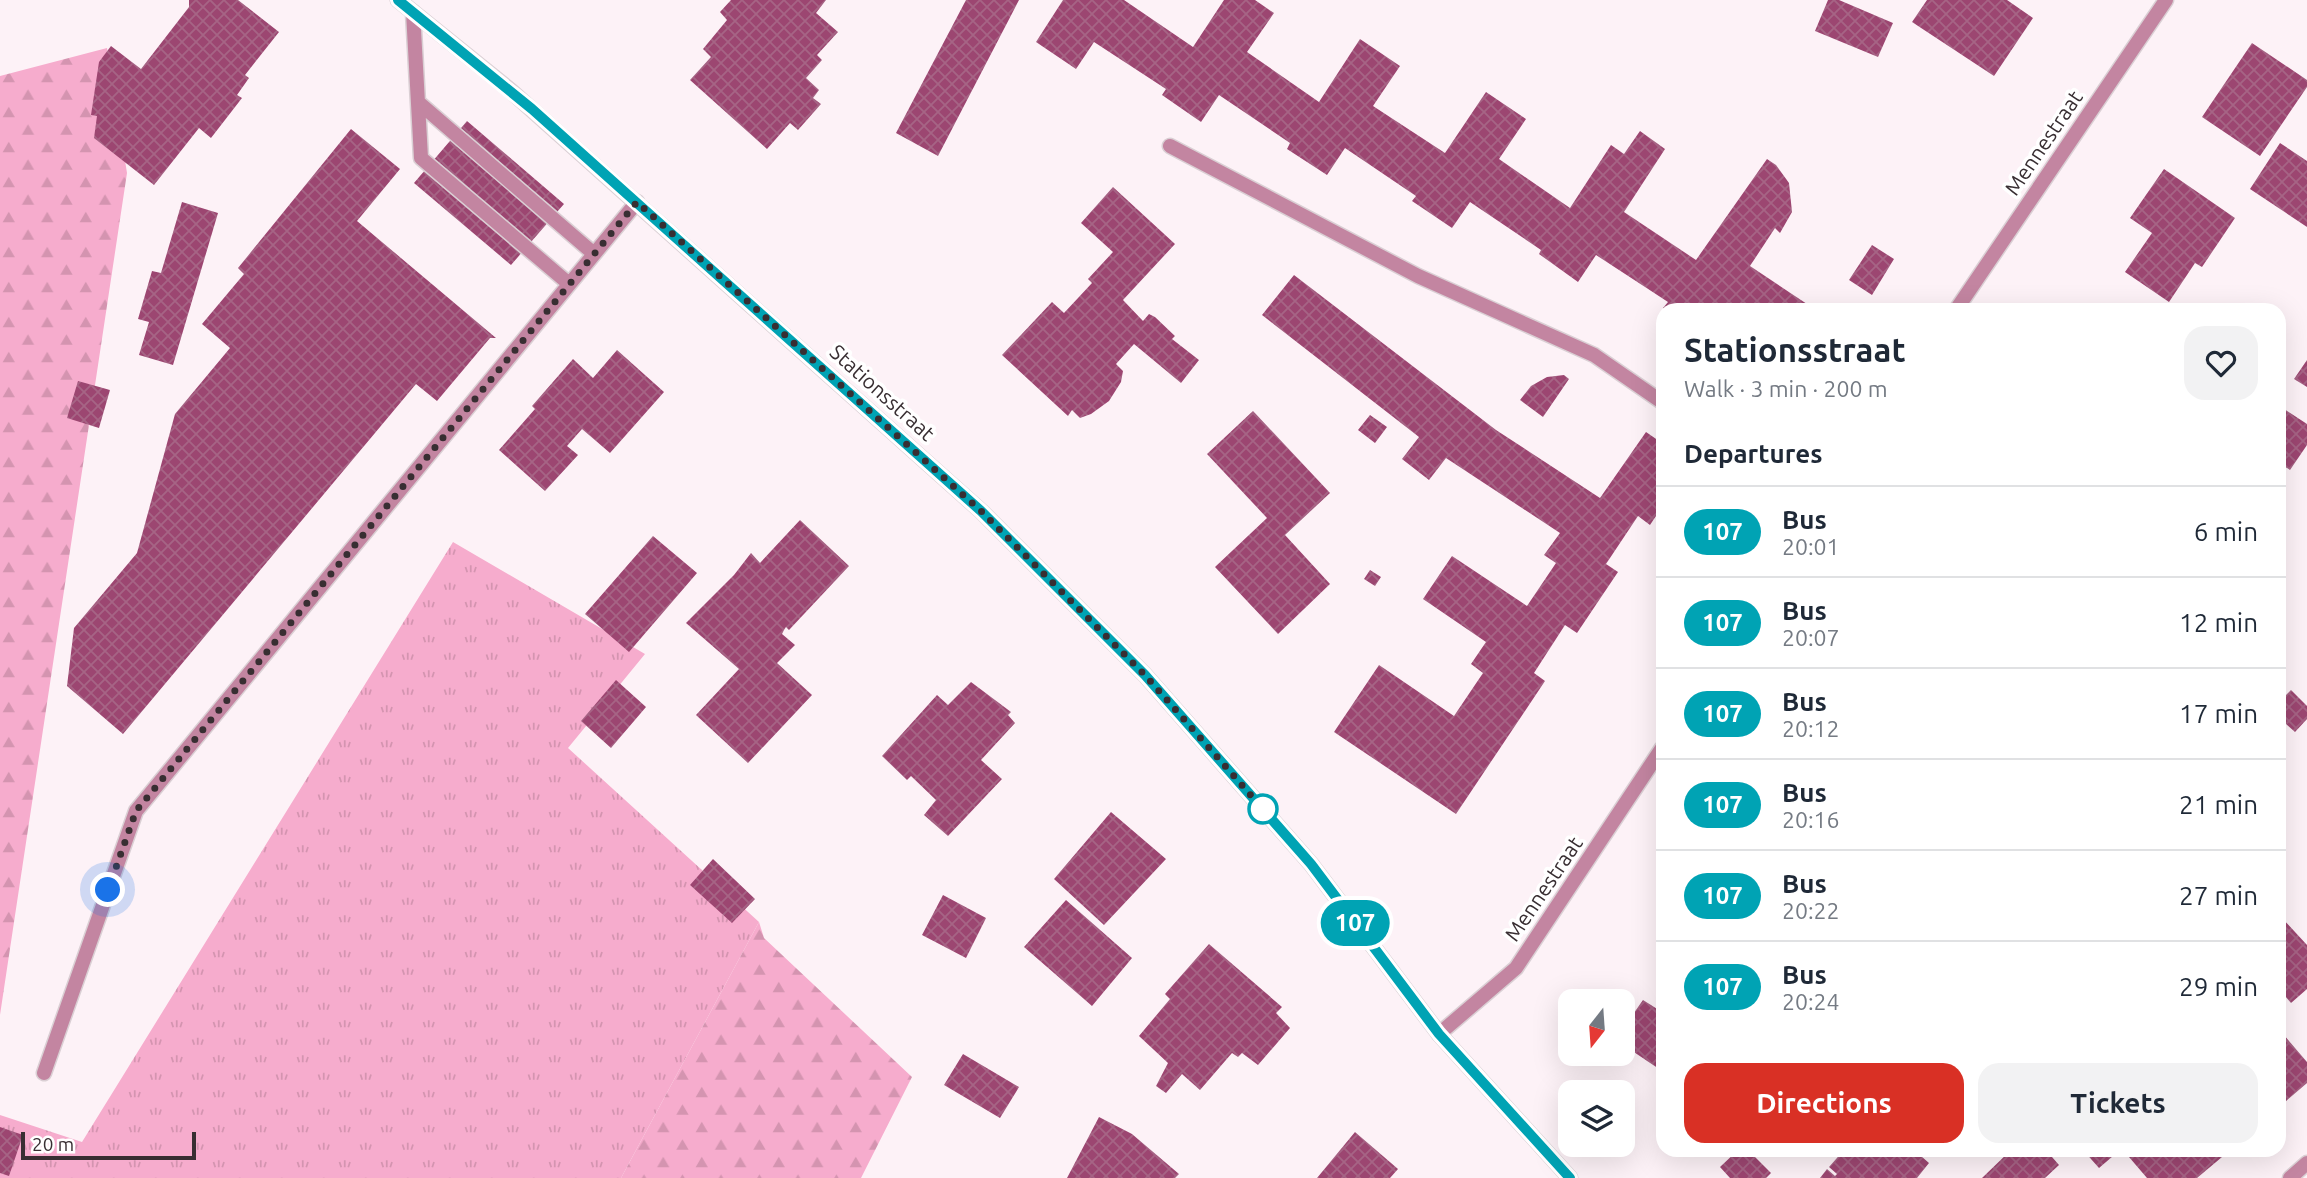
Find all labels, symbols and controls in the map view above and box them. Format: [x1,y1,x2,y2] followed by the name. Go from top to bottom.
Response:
[2000,86,2087,199] street label: Mennestraat
[2184,326,2258,400] button: heart
[1684,331,1906,368] text: Stationsstraat
[826,339,940,445] street label: Stationsstraat
[1684,376,1888,401] text: Walk · 3 min · 200 m
[1684,439,1822,468] text: Departures
[1782,505,1827,534] text: Bus
[2194,517,2258,546] text: 6 min
[1702,518,1743,545] text: 107
[1782,534,1840,559] text: 20:01
[1782,596,1827,625] text: Bus
[2179,608,2258,637] text: 12 min
[1702,609,1743,636] text: 107
[1782,625,1840,650] text: 20:07
[1782,687,1827,716] text: Bus
[2179,699,2258,728] text: 17 min
[1702,700,1743,727] text: 107
[1782,716,1840,741] text: 20:12
[1782,778,1827,807] text: Bus
[2179,790,2258,819] text: 21 min
[1702,791,1743,818] text: 107
[1248,794,1278,824] unlabelled marker
[1782,807,1840,832] text: 20:16
[1500,832,1587,945] street label: Mennestraat
[1782,869,1827,898] text: Bus
[90,872,125,907] your location
[2179,881,2258,910] text: 27 min
[1702,882,1743,909] text: 107
[1782,898,1840,923] text: 20:22
[1315,900,1395,946] line badge: 107
[1335,909,1375,936] text: 107
[1782,960,1827,989] text: Bus
[2179,972,2258,1001] text: 29 min
[1702,973,1743,1000] text: 107
[1558,989,1634,1066] north arrow
[1558,989,1635,1157] map controls
[1782,989,1840,1014] text: 20:24
[1684,1063,1964,1143] button: Directions
[1978,1063,2258,1143] button: Tickets
[1558,1080,1635,1157] button: layers
[21,1129,196,1161] scale bar
[32,1133,74,1155] text: 20 m

